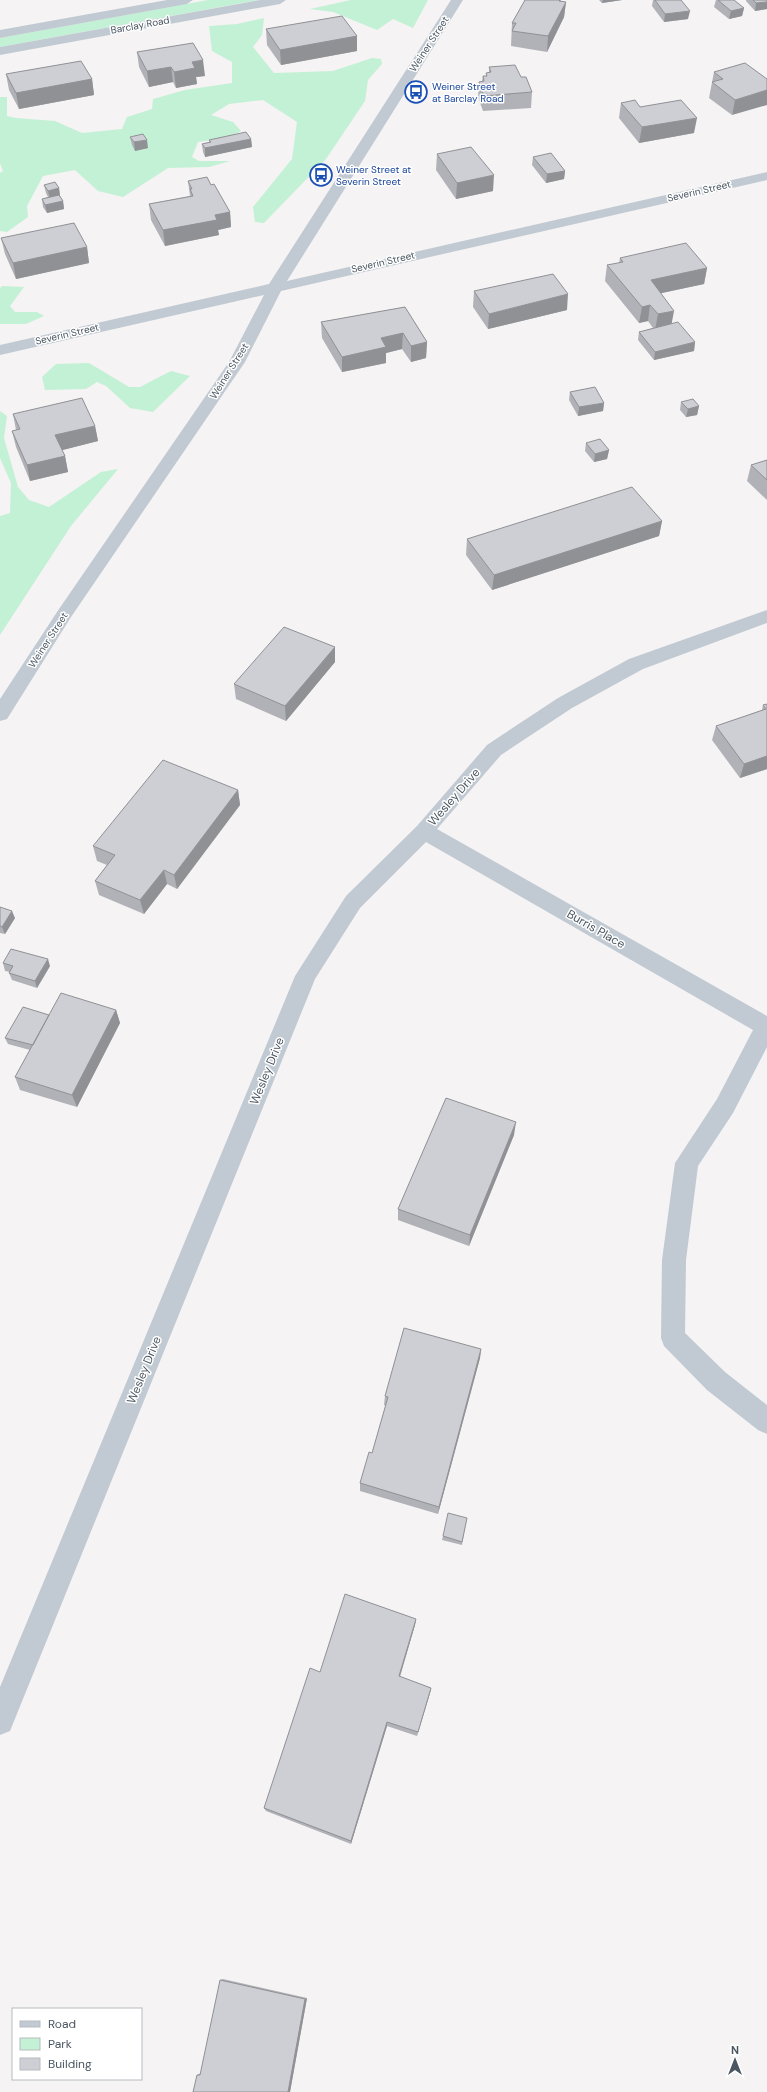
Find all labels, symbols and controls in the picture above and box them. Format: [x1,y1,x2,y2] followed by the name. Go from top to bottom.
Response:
[109,13,171,37] street label: Barclay Road
[406,14,452,74] street label: Weiner Street
[403,79,429,105] bus stop icon: Weiner Street at Barclay Road
[432,80,504,105] place label: Weiner Street at Barclay Road
[308,162,334,188] bus stop icon: Weiner Street at Severin Street
[336,163,411,188] place label: Weiner Street at Severin Street
[666,177,732,205] street label: Severin Street
[350,248,416,276] street label: Severin Street
[34,320,100,348] street label: Severin Street
[207,341,251,401] street label: Weiner Street
[25,610,71,670] street label: Weiner Street
[425,765,484,829] street label: Wesley Drive
[564,906,628,952] street label: Burris Place
[246,1035,288,1107] street label: Wesley Drive
[123,1334,165,1406] street label: Wesley Drive
[12,2008,142,2080] legend
[48,2016,76,2032] text: Road
[48,2036,72,2052] text: Park
[715,2040,755,2080] north arrow
[731,2043,739,2057] text: N
[48,2056,92,2072] text: Building

